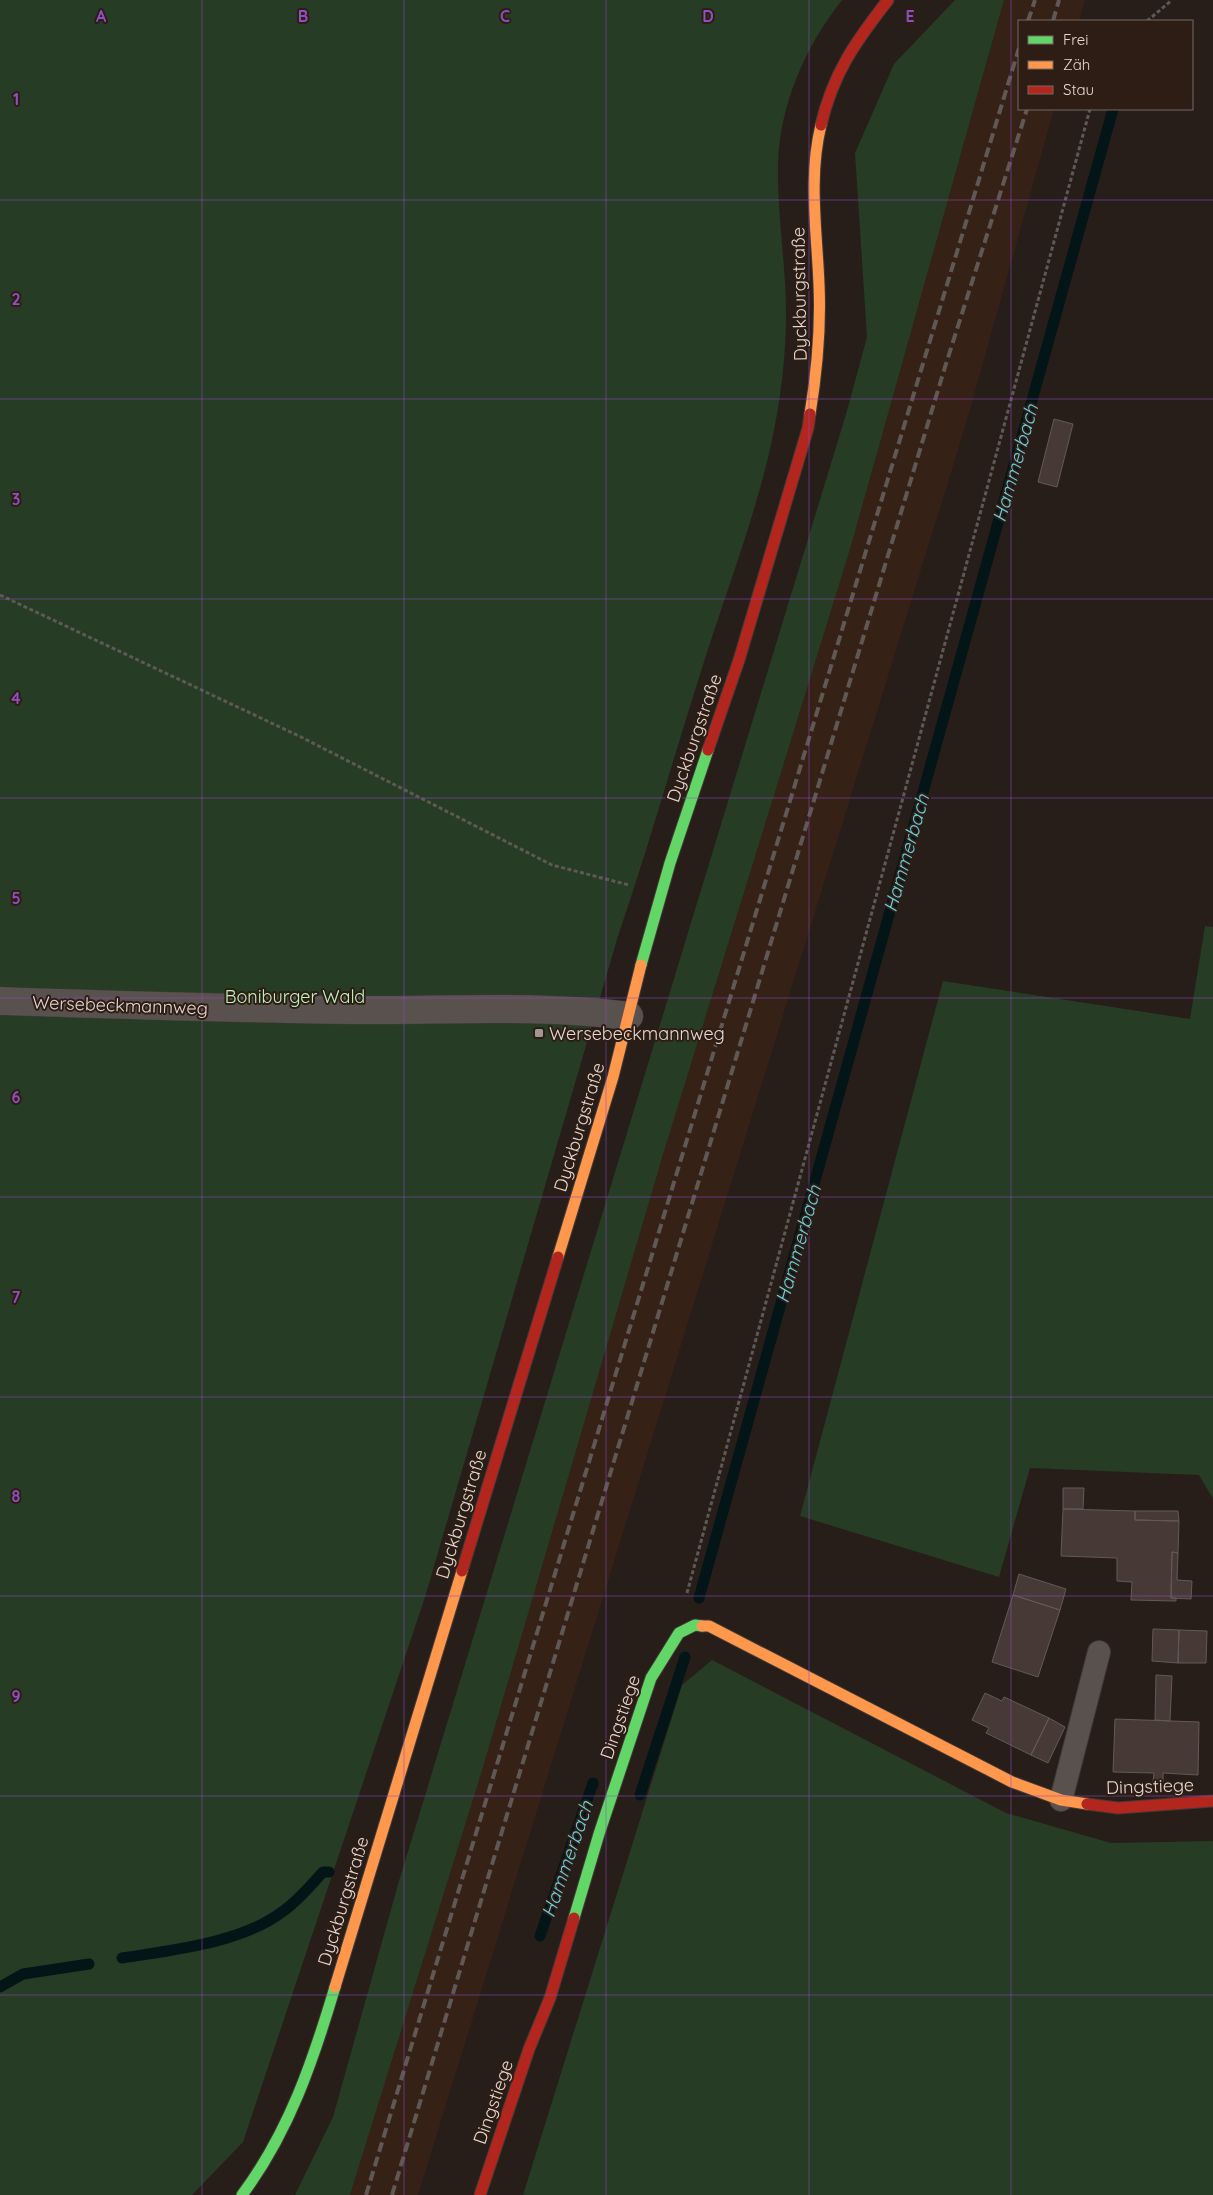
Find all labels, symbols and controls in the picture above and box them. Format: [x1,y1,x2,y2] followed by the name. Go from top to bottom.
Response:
[96,6,107,26] text: A
[298,6,308,26] text: B
[500,6,510,26] text: C
[702,6,714,26] text: D
[905,6,915,26] text: E
[1018,20,1193,110] legend
[1063,30,1089,49] text: Frei
[1063,55,1090,74] text: Zäh
[1063,80,1094,99] text: Stau
[13,89,19,109] text: 1
[786,227,812,361] street label: Dyckburgstraße
[11,289,21,309] text: 2
[987,400,1044,525] water label: Hammerbach
[12,489,20,509] text: 3
[661,671,727,805] street label: Dyckburgstraße
[11,688,21,708] text: 4
[878,790,935,915] water label: Hammerbach
[11,888,21,908] text: 5
[225,985,365,1008] park label: Boniburger Wald
[32,990,208,1020] street label: Wersebeckmannweg
[549,1022,725,1045] place label: Wersebeckmannweg
[533,1027,545,1039] marker: Wersebeckmannweg
[548,1060,610,1194] street label: Dyckburgstraße
[12,1087,21,1107] text: 6
[770,1181,827,1306] water label: Hammerbach
[12,1287,21,1307] text: 7
[430,1447,492,1581] street label: Dyckburgstraße
[12,1486,21,1506] text: 8
[595,1672,645,1762] street label: Dingstiege
[11,1686,21,1706] text: 9
[1106,1773,1194,1799] street label: Dingstiege
[536,1796,599,1920] water label: Hammerbach
[312,1834,374,1968] street label: Dyckburgstraße
[468,2057,518,2147] street label: Dingstiege

